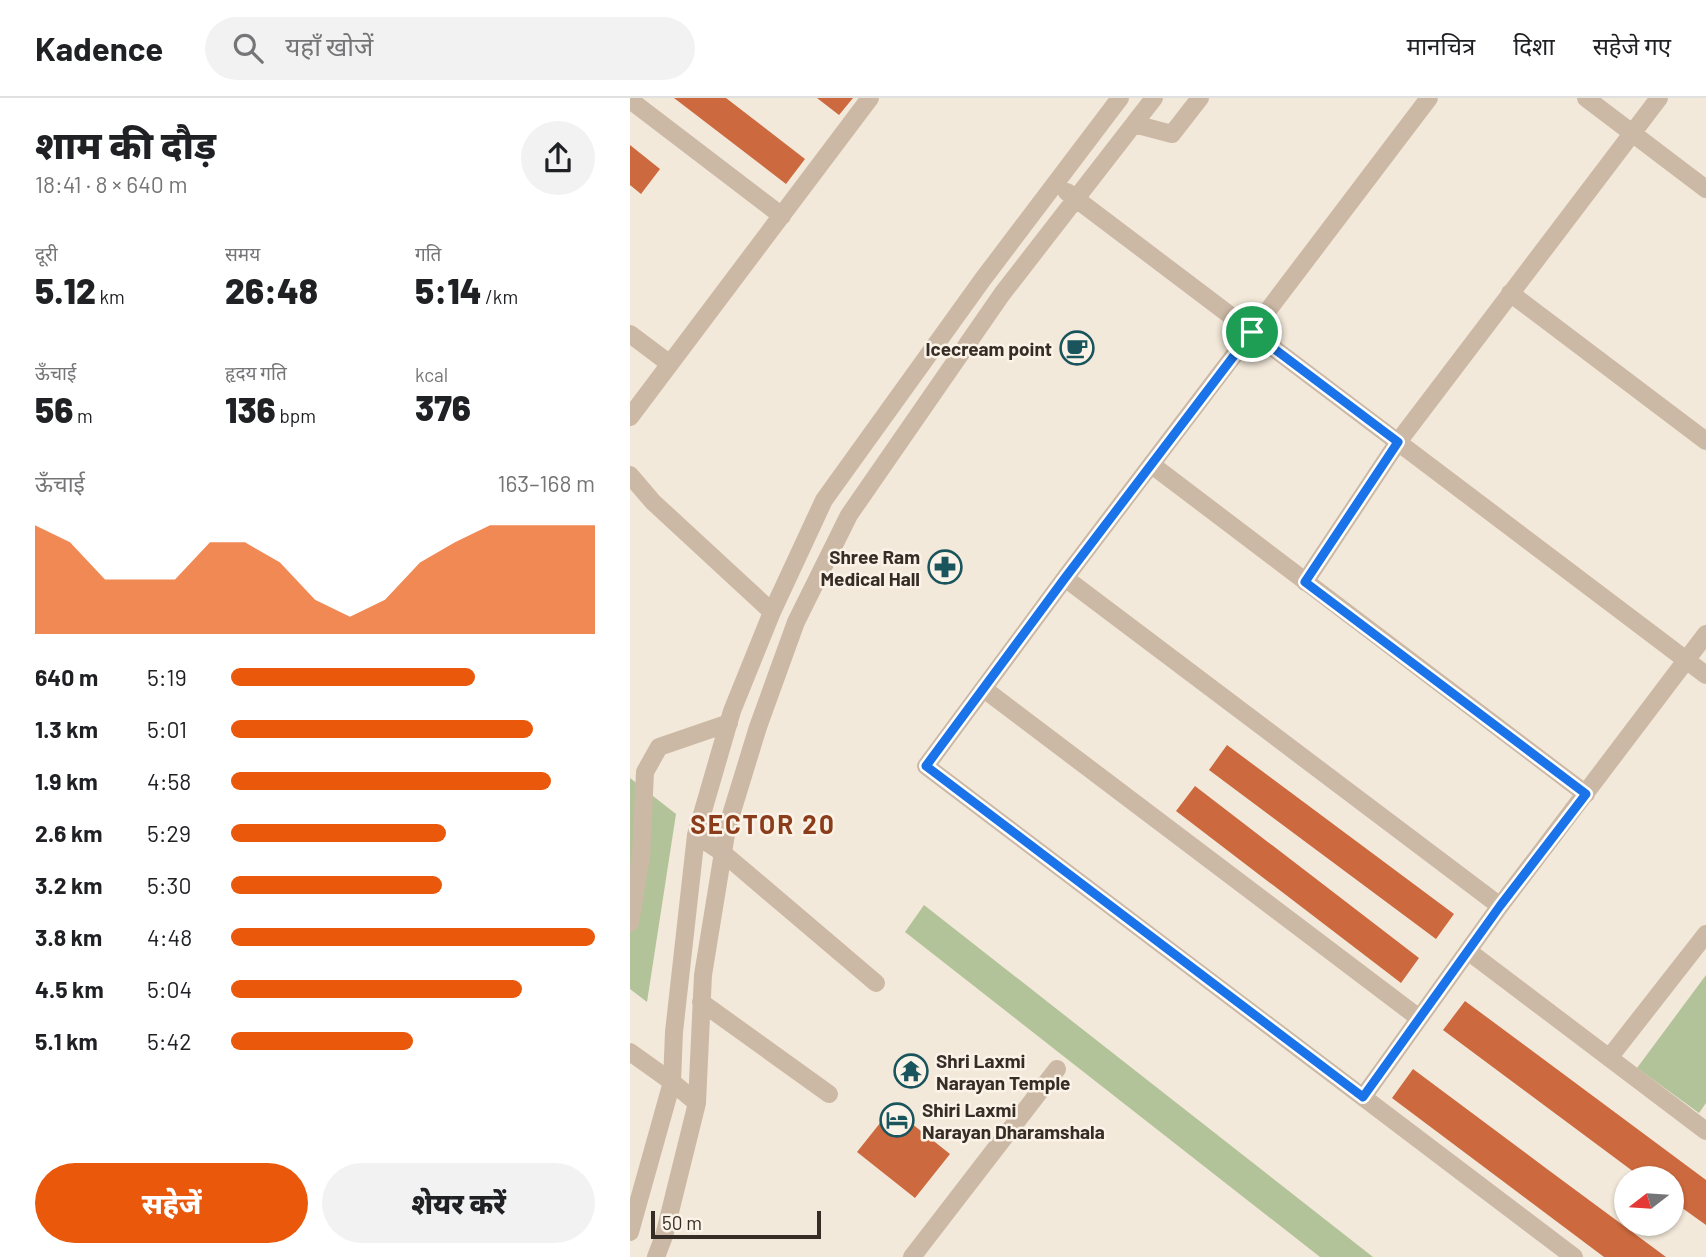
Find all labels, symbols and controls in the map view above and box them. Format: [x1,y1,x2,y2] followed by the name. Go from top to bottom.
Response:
[205,17,695,80] search box
[35,28,163,68] text: Kadence
[229,29,267,67] icon: search
[285,30,373,61] text: यहाँ खोजें
[1407,31,1475,60] text: मानचित्र
[1513,31,1555,60] text: दिशा
[1593,31,1671,60] text: सहेजे गए
[35,121,216,167] text: शाम की दौड़
[521,121,595,195] button: share
[35,170,188,198] text: 18:41 · 8 × 640 m
[35,242,58,265] text: दूरी
[225,242,260,265] text: समय
[415,242,441,265] text: गति
[35,269,96,311] text: 5.12
[225,269,318,311] text: 26:48
[415,269,481,311] text: 5:14
[96,285,125,308] text: km
[481,285,518,308] text: /km
[1222,302,1282,362] pin
[1233,313,1271,351] icon: arrive
[1058,329,1096,367] cafe icon: Icecream point
[926,337,1052,360] place label: Icecream point
[35,361,76,384] text: ऊँचाई
[225,361,287,384] text: हृदय गति
[415,363,448,386] text: kcal
[415,386,471,428] text: 376
[35,388,73,430] text: 56
[225,388,276,430] text: 136
[73,404,93,427] text: m
[276,404,316,427] text: bpm
[35,469,85,497] text: ऊँचाई
[497,469,595,497] text: 163–168 m
[821,545,920,590] place label: Shree Ram Medical Hall
[926,548,964,586] pharmacy icon: Shree Ram Medical Hall
[35,663,98,691] text: 640 m
[147,663,187,691] text: 5:19
[35,715,98,743] text: 1.3 km
[147,715,187,743] text: 5:01
[35,767,98,795] text: 1.9 km
[147,767,191,795] text: 4:58
[690,808,836,839] district label: SECTOR 20
[35,819,103,847] text: 2.6 km
[147,819,191,847] text: 5:29
[35,871,103,899] text: 3.2 km
[147,871,191,899] text: 5:30
[35,923,102,951] text: 3.8 km
[147,923,192,951] text: 4:48
[35,975,104,1003] text: 4.5 km
[147,975,192,1003] text: 5:04
[35,1027,98,1055] text: 5.1 km
[147,1027,192,1055] text: 5:42
[936,1049,1070,1094] place label: Shri Laxmi Narayan Temple
[892,1052,930,1090] temple icon: Shri Laxmi Narayan Temple
[922,1098,1105,1143] place label: Shiri Laxmi Narayan Dharamshala
[878,1101,916,1139] hotel icon: Shiri Laxmi Narayan Dharamshala
[35,1163,308,1243] button: सहेजें
[322,1163,595,1243] button: शेयर करें
[1614,1166,1684,1236] north arrow
[1614,1166,1684,1236] map controls
[651,1208,821,1240] scale bar
[662,1211,702,1234] text: 50 m

